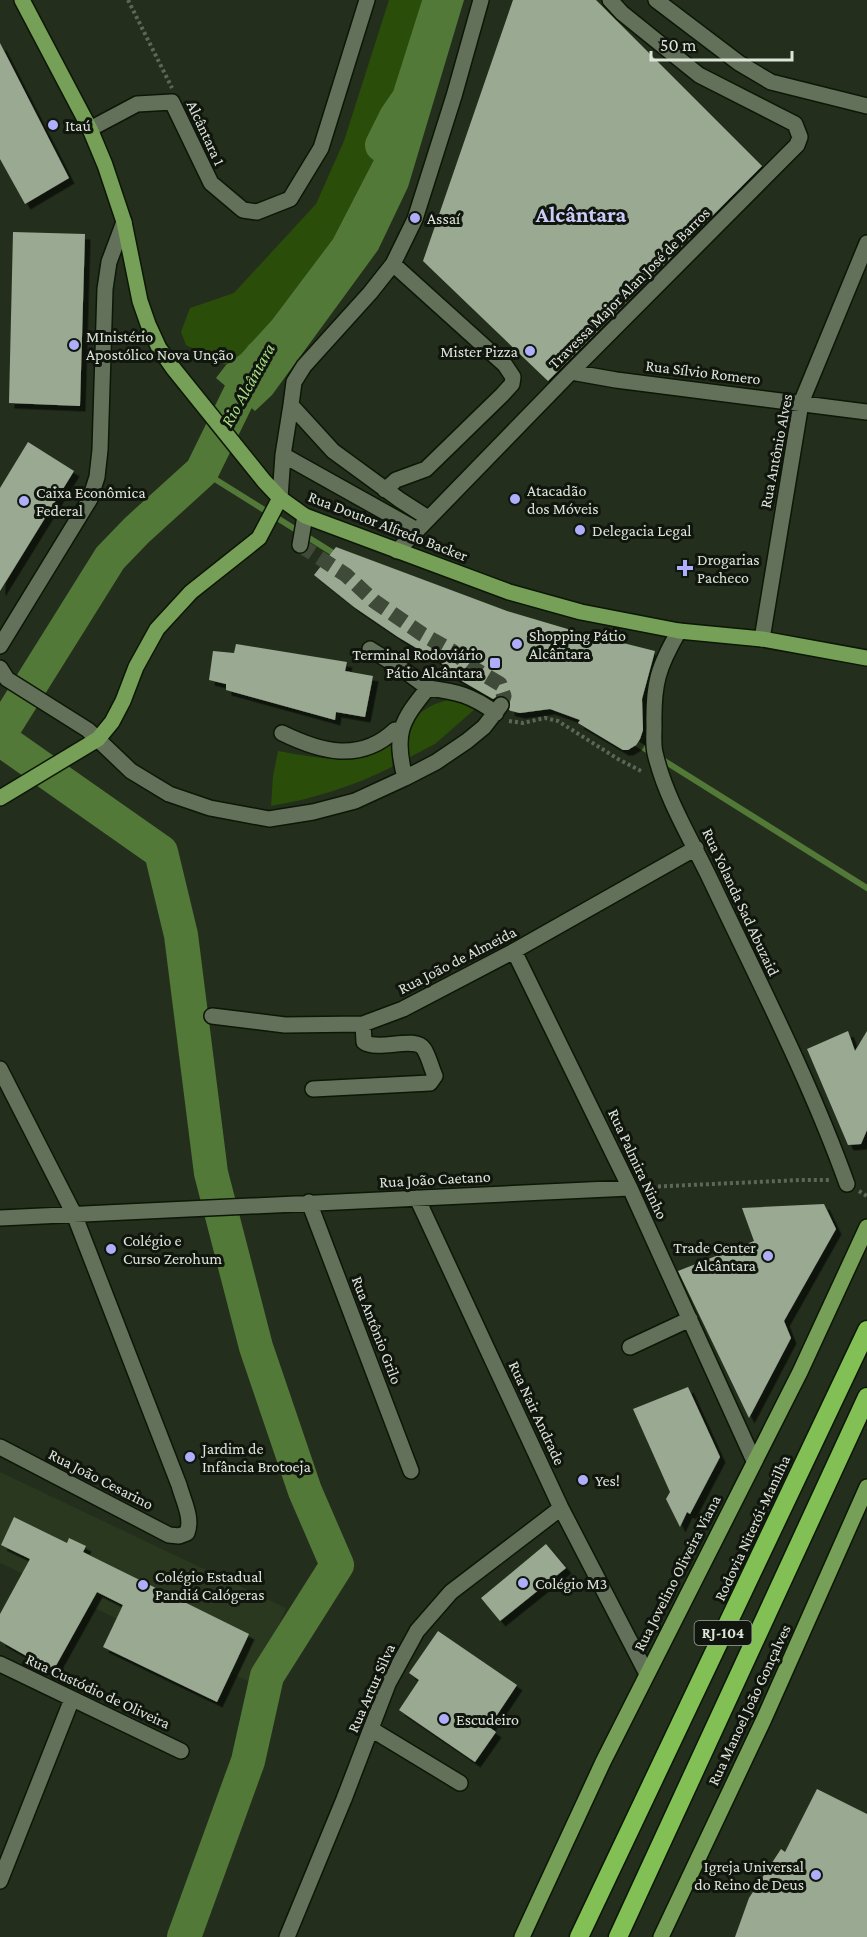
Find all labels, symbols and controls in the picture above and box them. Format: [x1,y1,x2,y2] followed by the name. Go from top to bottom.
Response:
[651,24,792,62] scale bar
[660,35,697,55] text: 50 m
[184,98,228,168] street label: Alcântara 1
[65,117,91,134] place label: Itaú
[46,118,60,132] marker: Itaú
[535,202,626,227] district label: Alcântara
[545,204,714,373] street label: Travessa Major Alan José de Barros
[427,210,461,227] place label: Assaí
[408,211,422,225] marker: Assaí
[86,328,234,364] place label: MInistério Apostólico Nova Unção
[67,338,81,352] marker: MInistério Apostólico Nova Unção
[217,339,279,430] water label: Rio Alcântara
[440,343,519,360] place label: Mister Pizza
[523,344,537,358] marker: Mister Pizza
[645,357,762,387] street label: Rua Sílvio Romero
[757,392,795,510] street label: Rua Antônio Alves
[527,482,599,517] place label: Atacadão dos Móveis
[36,484,146,519] place label: Caixa Econômica Federal
[306,488,470,564] street label: Rua Doutor Alfredo Backer
[508,492,522,506] marker: Atacadão dos Móveis
[17,494,31,508] marker: Caixa Econômica Federal
[592,522,692,540] place label: Delegacia Legal
[573,523,587,537] marker: Delegacia Legal
[697,551,760,586] place label: Drogarias Pacheco
[678,561,692,575] marker: Drogarias Pacheco
[529,627,626,662] place label: Shopping Pátio Alcântara
[510,637,524,651] marker: Shopping Pátio Alcântara
[352,646,484,681] place label: Terminal Rodoviário Pátio Alcântara
[488,656,502,670] marker: Terminal Rodoviário Pátio Alcântara
[699,826,783,979] street label: Rua Yolanda Sad Abuzaid
[395,923,520,998] street label: Rua João de Almeida
[605,1106,671,1222] street label: Rua Palmira Ninho
[379,1168,491,1191] street label: Rua João Caetano
[123,1232,222,1267] place label: Colégio e Curso Zerohum
[673,1239,757,1274] place label: Trade Center Alcântara
[104,1242,118,1256] marker: Colégio e Curso Zerohum
[761,1249,775,1263] marker: Trade Center Alcântara
[349,1274,405,1386] street label: Rua Antônio Grilo
[506,1358,568,1468] street label: Rua Nair Andrade
[200,1440,312,1476] place label: Jardim de Infância Brotoeja
[45,1445,156,1514] street label: Rua João Cesarino
[183,1450,197,1464] marker: Jardim de Infância Brotoeja
[711,1452,794,1604] street label: Rodovia Niterói-Manilha
[595,1472,620,1489] place label: Yes!
[576,1473,590,1487] marker: Yes!
[630,1492,725,1654] street label: Rua Jovelino Oliveira Viana
[155,1568,264,1604] place label: Colégio Estadual Pandiá Calógeras
[535,1575,607,1593] place label: Colégio M3
[516,1576,530,1590] marker: Colégio M3
[136,1578,150,1592] marker: Colégio Estadual Pandiá Calógeras
[694,1621,752,1645] road number: RJ-104
[704,1622,795,1789] street label: Rua Manoel João Gonçalves
[344,1640,398,1735] street label: Rua Artur Silva
[23,1650,173,1732] street label: Rua Custódio de Oliveira
[456,1711,519,1728] place label: Escudeiro
[437,1712,451,1726] marker: Escudeiro
[694,1858,804,1893] place label: Igreja Universal do Reino de Deus
[809,1868,823,1882] marker: Igreja Universal do Reino de Deus

